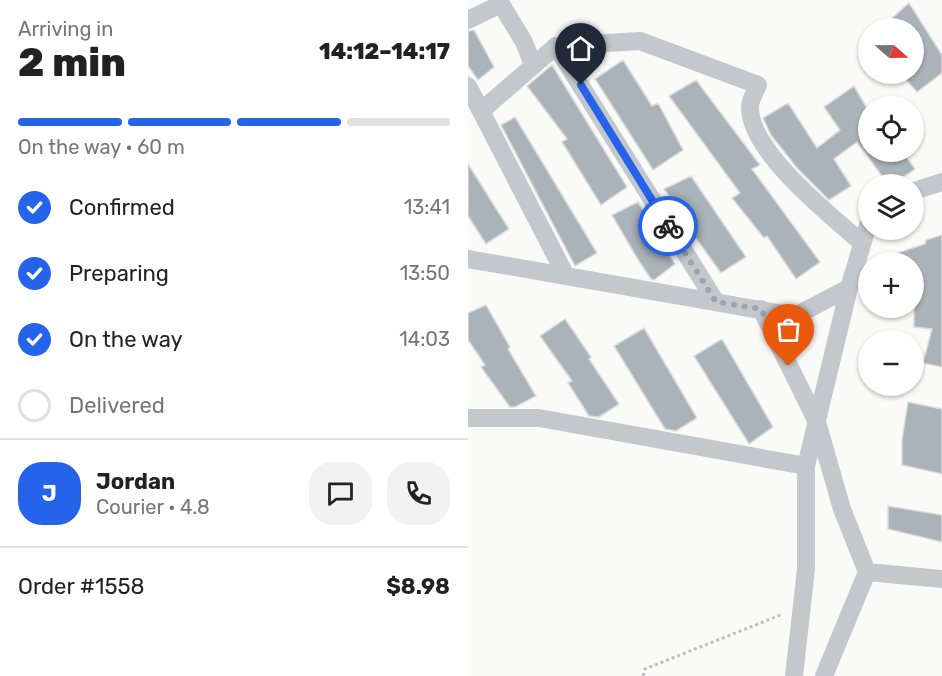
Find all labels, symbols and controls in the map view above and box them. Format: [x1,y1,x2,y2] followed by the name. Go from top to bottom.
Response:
[18,17,113,41] text: Arriving in
[858,18,924,84] north arrow
[858,18,924,396] map controls
[555,23,606,85] pin
[564,32,597,65] icon: home
[319,38,450,65] text: 14:12–14:17
[18,40,126,86] text: 2 min
[858,96,924,162] button: locate
[18,135,185,159] text: On the way · 60 m
[858,174,924,240] button: layers
[18,191,51,224] icon: check
[69,194,175,221] text: Confirmed
[404,195,450,219] text: 13:41
[638,196,698,256] courier
[652,210,685,243] icon: bike
[858,252,924,318] button: +
[18,257,51,290] icon: check
[69,260,169,287] text: Preparing
[400,261,450,285] text: 13:50
[763,304,814,366] pin
[772,313,805,346] icon: bag
[18,323,51,356] icon: check
[69,326,183,353] text: On the way
[399,327,450,351] text: 14:03
[858,330,924,396] button: −
[69,392,165,419] text: Delivered
[309,462,372,525] button: chat
[387,462,450,525] button: phone
[96,468,175,495] text: Jordan
[42,480,57,507] text: J
[96,495,210,519] text: Courier · 4.8
[18,573,145,600] text: Order #1558
[386,573,450,600] text: $8.98

